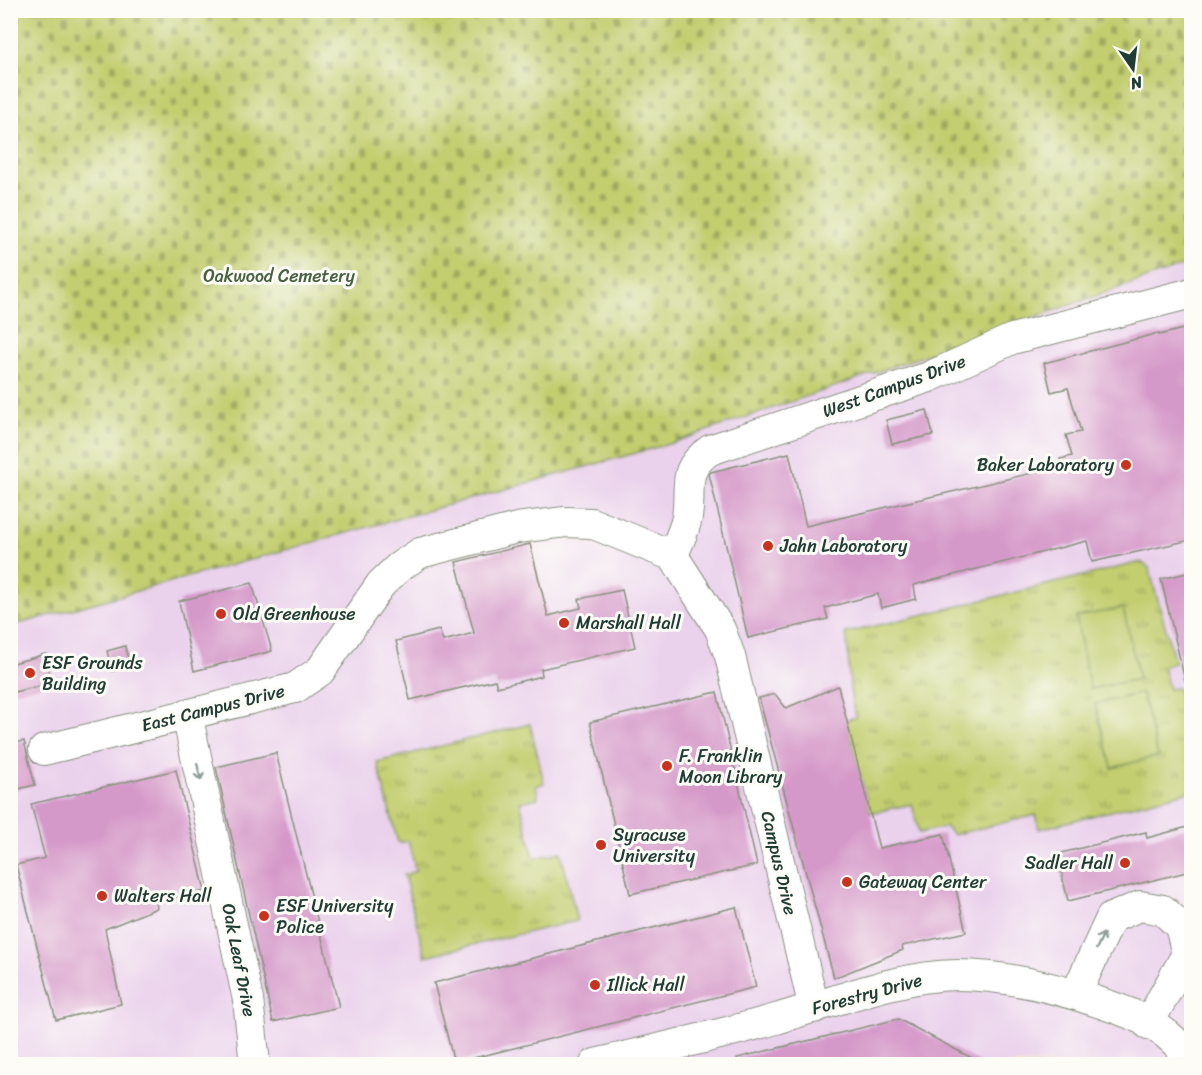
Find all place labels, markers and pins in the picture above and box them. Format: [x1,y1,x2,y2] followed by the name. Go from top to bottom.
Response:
[977,449,1115,481] place label: Baker Laboratory
[1119,458,1133,472] marker: Baker Laboratory
[779,530,908,562] place label: Jahn Laboratory
[761,539,775,553] marker: Jahn Laboratory
[233,598,355,630] place label: Old Greenhouse
[214,607,228,621] marker: Old Greenhouse
[576,607,682,639] place label: Marshall Hall
[557,616,571,630] marker: Marshall Hall
[42,647,143,700] place label: ESF Grounds Building
[23,666,37,680] marker: ESF Grounds Building
[679,740,783,793] place label: F. Franklin Moon Library
[660,759,674,773] marker: F. Franklin Moon Library
[613,819,696,872] place label: Syracuse University
[594,838,608,852] marker: Syracuse University
[1025,847,1114,879] place label: Sadler Hall
[1118,856,1132,870] marker: Sadler Hall
[859,866,988,898] place label: Gateway Center
[840,875,854,889] marker: Gateway Center
[114,880,212,912] place label: Walters Hall
[95,889,109,903] marker: Walters Hall
[276,890,394,943] place label: ESF University Police
[257,909,271,923] marker: ESF University Police
[606,969,685,1001] place label: Illick Hall
[588,978,602,992] marker: Illick Hall

